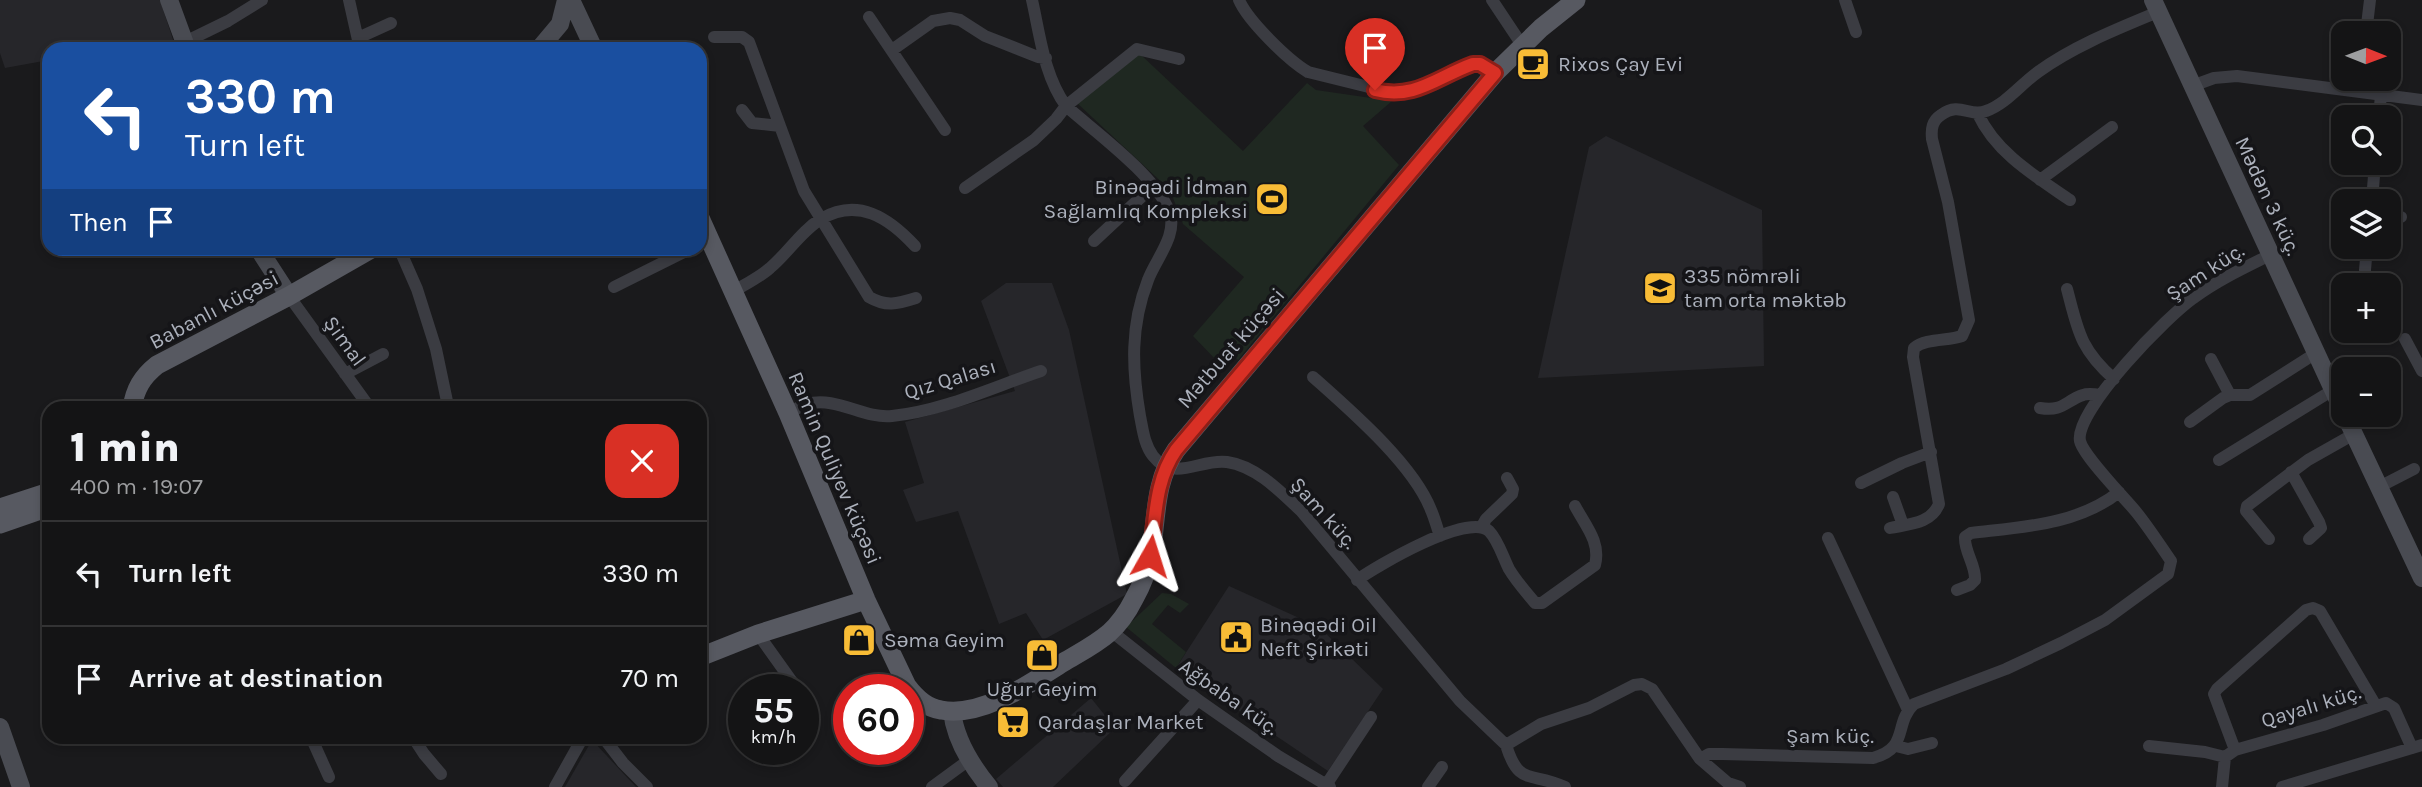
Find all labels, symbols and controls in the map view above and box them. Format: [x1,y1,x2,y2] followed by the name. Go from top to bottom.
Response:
[1345,18,1405,90] pin
[2331,21,2401,91] north arrow
[2331,21,2401,427] map controls
[1356,29,1394,67] icon: arrive
[1514,45,1552,83] cafe icon: Rixos Çay Evi
[1558,52,1683,76] place label: Rixos Çay Evi
[185,68,336,125] text: 330 m
[70,70,161,161] icon: left
[2331,105,2401,175] button: search
[185,127,305,164] text: Turn left
[2230,133,2306,259] street label: Mədən 3 küç.
[1043,175,1248,223] place label: Binəqədi İdman Sağlamlıq Kompleksi
[1253,180,1291,218] sports icon: Binəqədi İdman Sağlamlıq Kompleksi
[2331,189,2401,259] button: layers
[142,203,180,241] icon: arrive
[70,207,128,238] text: Then
[2162,238,2249,306] street label: Şam küç.
[1684,264,1847,312] place label: 335 nömrəli tam orta məktəb
[145,266,283,354] street label: Babanlı küçəsi
[1641,269,1679,307] school or university icon: 335 nömrəli tam orta məktəb
[2331,273,2401,343] button: +
[1172,283,1290,413] street label: Mətbuat küçəsi
[319,311,371,371] street label: Şimal
[901,354,999,404] street label: Qız Qalası
[2331,357,2401,427] button: −
[784,368,886,568] street label: Ramin Quliyev küçəsi
[70,422,180,472] text: 1 min
[605,424,679,498] button: close
[1286,472,1363,554] street label: Şam küç.
[70,473,203,500] text: 400 m · 19:07
[1113,519,1187,593] position arrow
[70,555,108,593] icon: left
[129,558,231,589] text: Turn left
[602,558,679,589] text: 330 m
[1260,613,1377,661] place label: Binəqədi Oil Neft Şirkəti
[1217,618,1255,656] public building icon: Binəqədi Oil Neft Şirkəti
[840,621,878,659] shop icon: Səma Geyim
[884,628,1005,652] place label: Səma Geyim
[1023,636,1061,674] shop icon: Uğur Geyim
[1175,654,1284,740] street label: Ağbaba küç.
[70,660,108,698] icon: arrive
[129,663,383,694] text: Arrive at destination
[621,663,679,694] text: 70 m
[833,674,924,765] speed limit sign: 60
[987,677,1097,701] place label: Uğur Geyim
[2258,679,2364,733] street label: Qayalı küç.
[753,690,794,731] text: 55
[994,703,1032,741] supermarket icon: Qardaşlar Market
[1038,710,1203,734] place label: Qardaşlar Market
[1786,724,1874,748] street label: Şam küç.
[751,726,796,748] text: km/h

